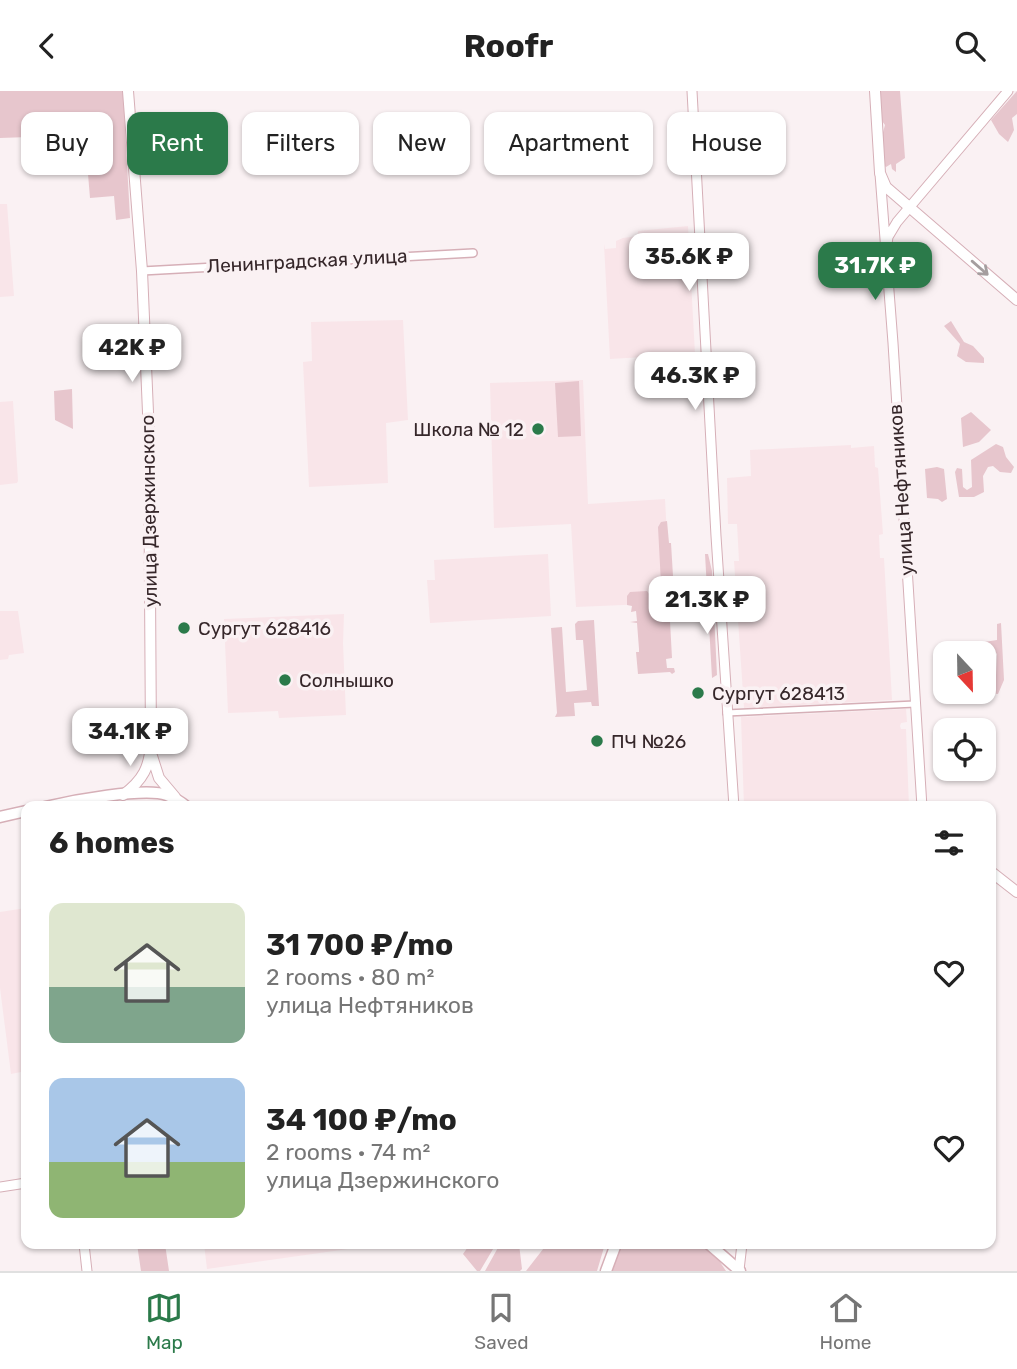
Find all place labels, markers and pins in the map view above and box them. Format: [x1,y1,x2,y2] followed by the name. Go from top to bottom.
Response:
[624,233,754,293] pin: 35.6K ₽
[810,243,940,302] pin: 31.7K ₽
[83,324,181,384] pin: 42K ₽
[630,353,760,412] pin: 46.3K ₽
[413,418,524,441] place label: Школа № 12
[530,421,546,437] marker: Школа № 12
[642,577,772,636] pin: 21.3K ₽
[198,617,331,640] place label: Сургут 628416
[176,620,192,636] marker: Сургут 628416
[299,669,394,692] place label: Солнышко
[277,672,293,688] marker: Солнышко
[712,682,845,705] place label: Сургут 628413
[690,685,706,701] marker: Сургут 628413
[65,709,195,768] pin: 34.1K ₽
[611,730,686,753] place label: ПЧ №26
[589,733,605,749] marker: ПЧ №26

